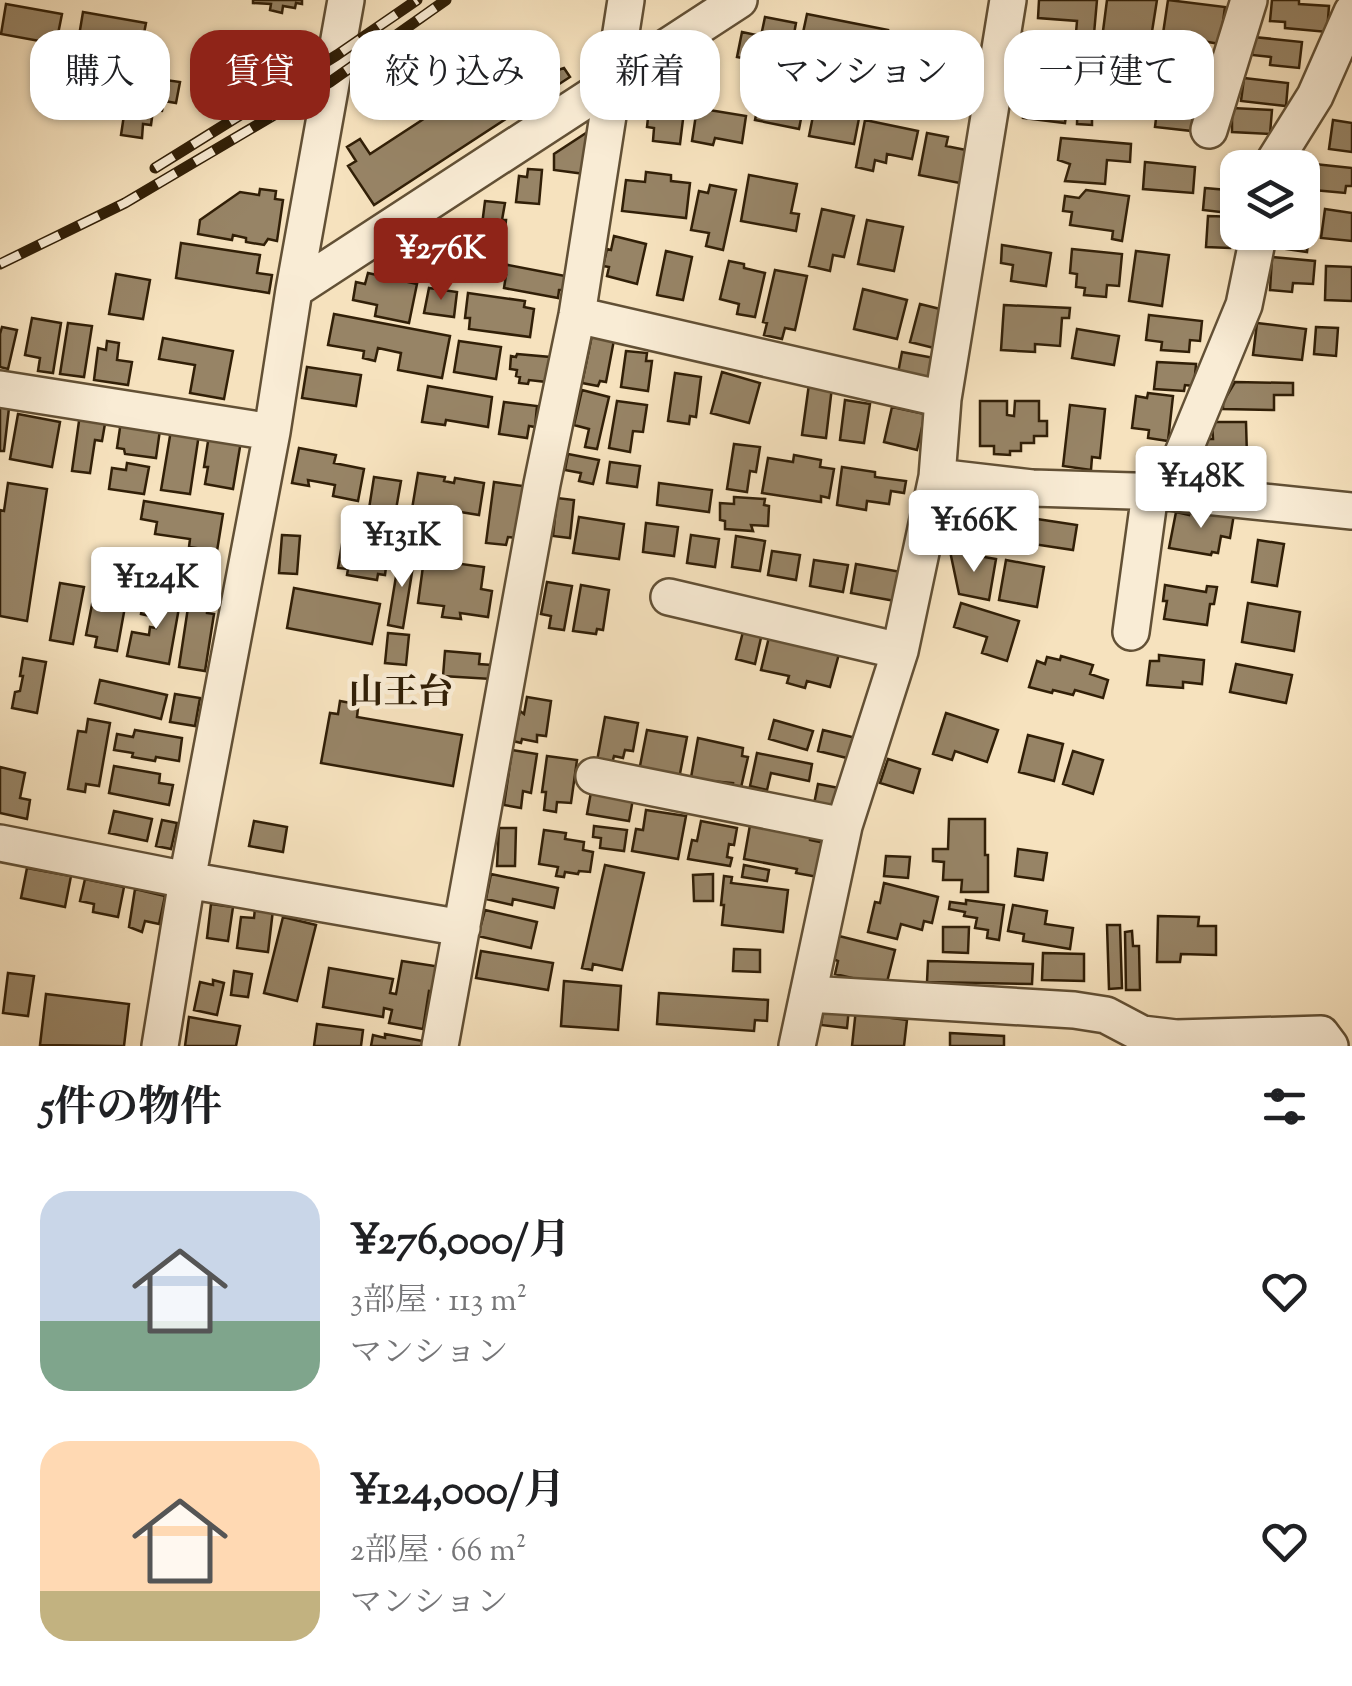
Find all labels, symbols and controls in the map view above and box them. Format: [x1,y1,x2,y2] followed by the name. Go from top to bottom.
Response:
[30,30,170,120] chip: 購入
[190,30,330,120] chip: 賃貸
[350,30,560,120] chip: 絞り込み
[580,30,720,120] chip: 新着
[740,30,984,120] chip: マンション
[1004,30,1214,120] chip: 一戸建て
[1220,150,1320,250] map controls
[1220,150,1320,250] button: layers
[371,218,511,303] pin: ¥276K
[396,227,486,273] text: ¥276K
[1131,446,1271,531] pin: ¥148K
[1158,455,1244,501] text: ¥148K
[904,490,1044,575] pin: ¥166K
[931,499,1017,545] text: ¥166K
[332,505,472,590] pin: ¥131K
[363,514,441,560] text: ¥131K
[86,547,226,632] pin: ¥124K
[113,556,199,602] text: ¥124K
[348,669,454,720] district label: 山王台
[1257,1079,1312,1134] icon: filters
[40,1080,222,1140] text: 5件の物件
[350,1213,571,1273] text: ¥276,000/月
[120,1231,240,1351] icon: home
[1257,1264,1312,1319] icon: heart
[350,1279,527,1325] text: 3部屋 · 113 m²
[350,1331,509,1377] text: マンション
[350,1463,566,1523] text: ¥124,000/月
[120,1481,240,1601] icon: home
[1257,1514,1312,1569] icon: heart
[350,1529,527,1575] text: 2部屋 · 66 m²
[350,1581,509,1627] text: マンション

